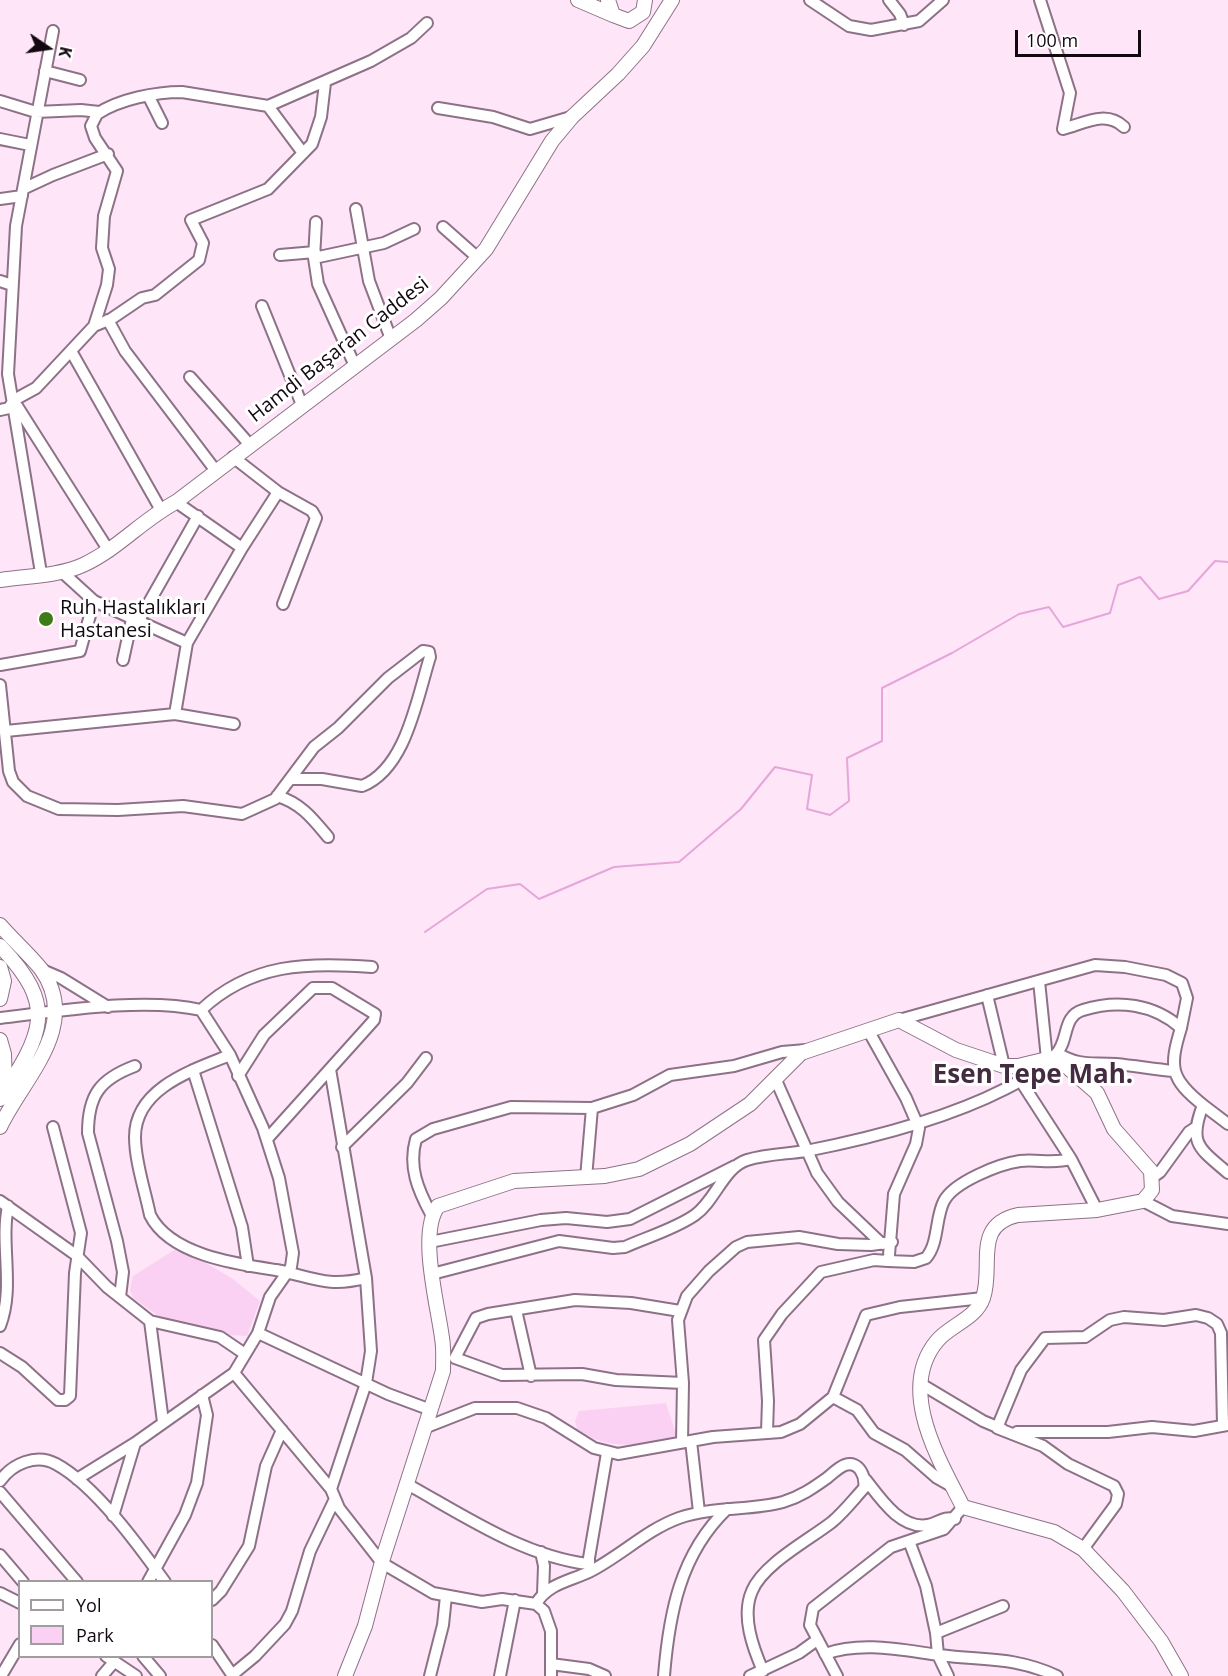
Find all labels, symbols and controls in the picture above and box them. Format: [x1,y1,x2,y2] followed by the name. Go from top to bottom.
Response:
[18,18,78,78] north arrow
[1018,18,1144,56] scale bar
[1026,28,1078,52] text: 100 m
[54,44,77,60] text: K
[244,272,434,428] street label: Hamdi Başaran Caddesi
[60,596,206,643] place label: Ruh Hastalıkları Hastanesi
[37,610,55,628] marker: Ruh Hastalıkları Hastanesi
[933,1060,1133,1092] district label: Esen Tepe Mah.
[18,1580,213,1658] legend
[76,1593,101,1617] text: Yol
[76,1623,114,1647] text: Park

